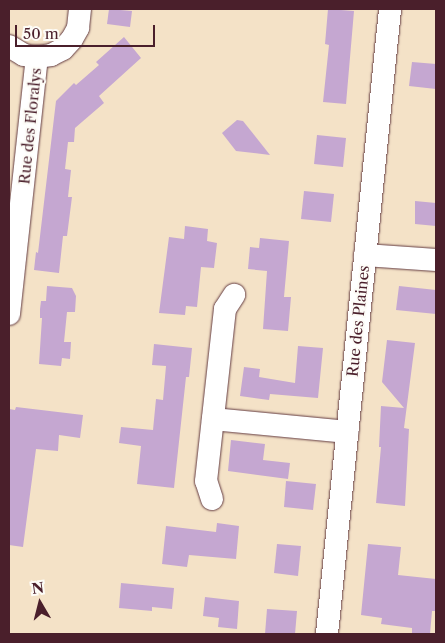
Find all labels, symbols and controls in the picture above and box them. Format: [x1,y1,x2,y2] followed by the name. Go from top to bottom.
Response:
[18,15,158,47] scale bar
[23,24,59,43] text: 50 m
[15,67,45,185] street label: Rue des Floralys
[343,264,373,378] street label: Rue des Plaines
[15,578,65,628] north arrow
[31,578,45,598] text: N

